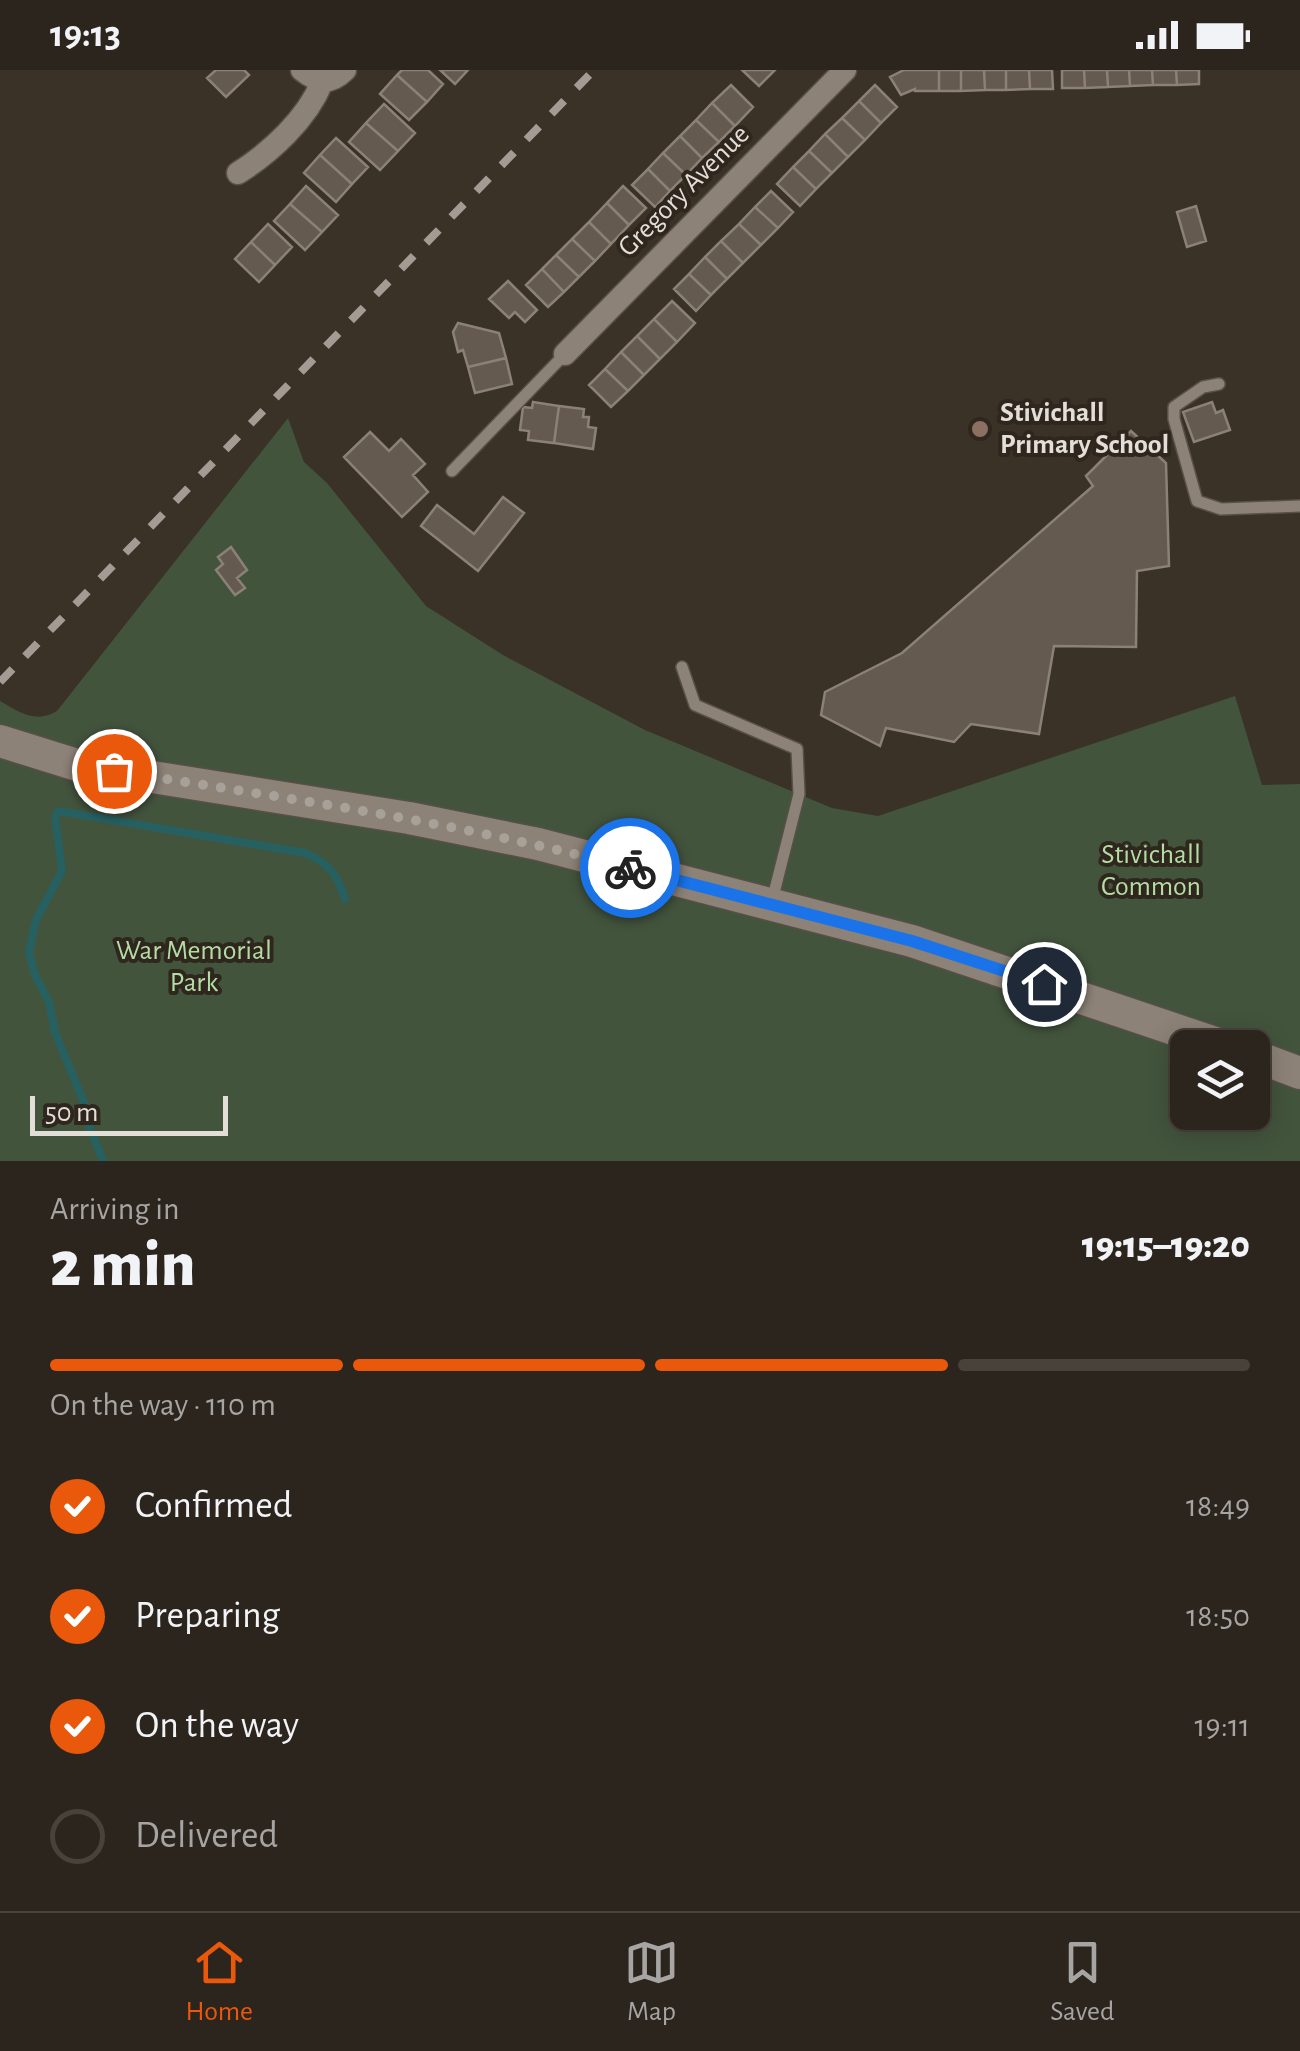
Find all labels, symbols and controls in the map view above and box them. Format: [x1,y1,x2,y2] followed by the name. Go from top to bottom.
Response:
[50,16,121,54] text: 19:13
[613,120,755,262] street label: Gregory Avenue
[1000,399,1169,459] place label: Stivichall Primary School
[969,418,991,440] marker: Stivichall Primary School
[72,729,157,814] pin
[87,744,142,799] icon: bag
[580,818,680,918] courier
[603,841,658,896] icon: bike
[1101,841,1201,901] park label: Stivichall Common
[116,937,272,997] park label: War Memorial Park
[1002,942,1087,1027] pin
[1017,957,1072,1012] icon: home
[1170,1030,1270,1130] map controls
[1170,1030,1270,1130] button: layers
[30,1091,228,1136] scale bar
[45,1099,99,1127] text: 50 m
[50,1193,179,1225] text: Arriving in
[1082,1227,1250,1265] text: 19:15–19:20
[50,1233,196,1298] text: 2 min
[50,1389,276,1421] text: On the way · 110 m
[50,1479,105,1534] icon: check
[135,1487,292,1525] text: Confirmed
[1186,1490,1250,1522] text: 18:49
[50,1589,105,1644] icon: check
[135,1597,280,1635] text: Preparing
[1186,1600,1250,1632] text: 18:50
[50,1699,105,1754] icon: check
[135,1707,299,1745] text: On the way
[1195,1710,1250,1742] text: 19:11
[135,1817,278,1855] text: Delivered
[186,1935,253,2029] tab: Home
[624,1935,679,2029] tab: Map
[1050,1935,1114,2029] tab: Saved

